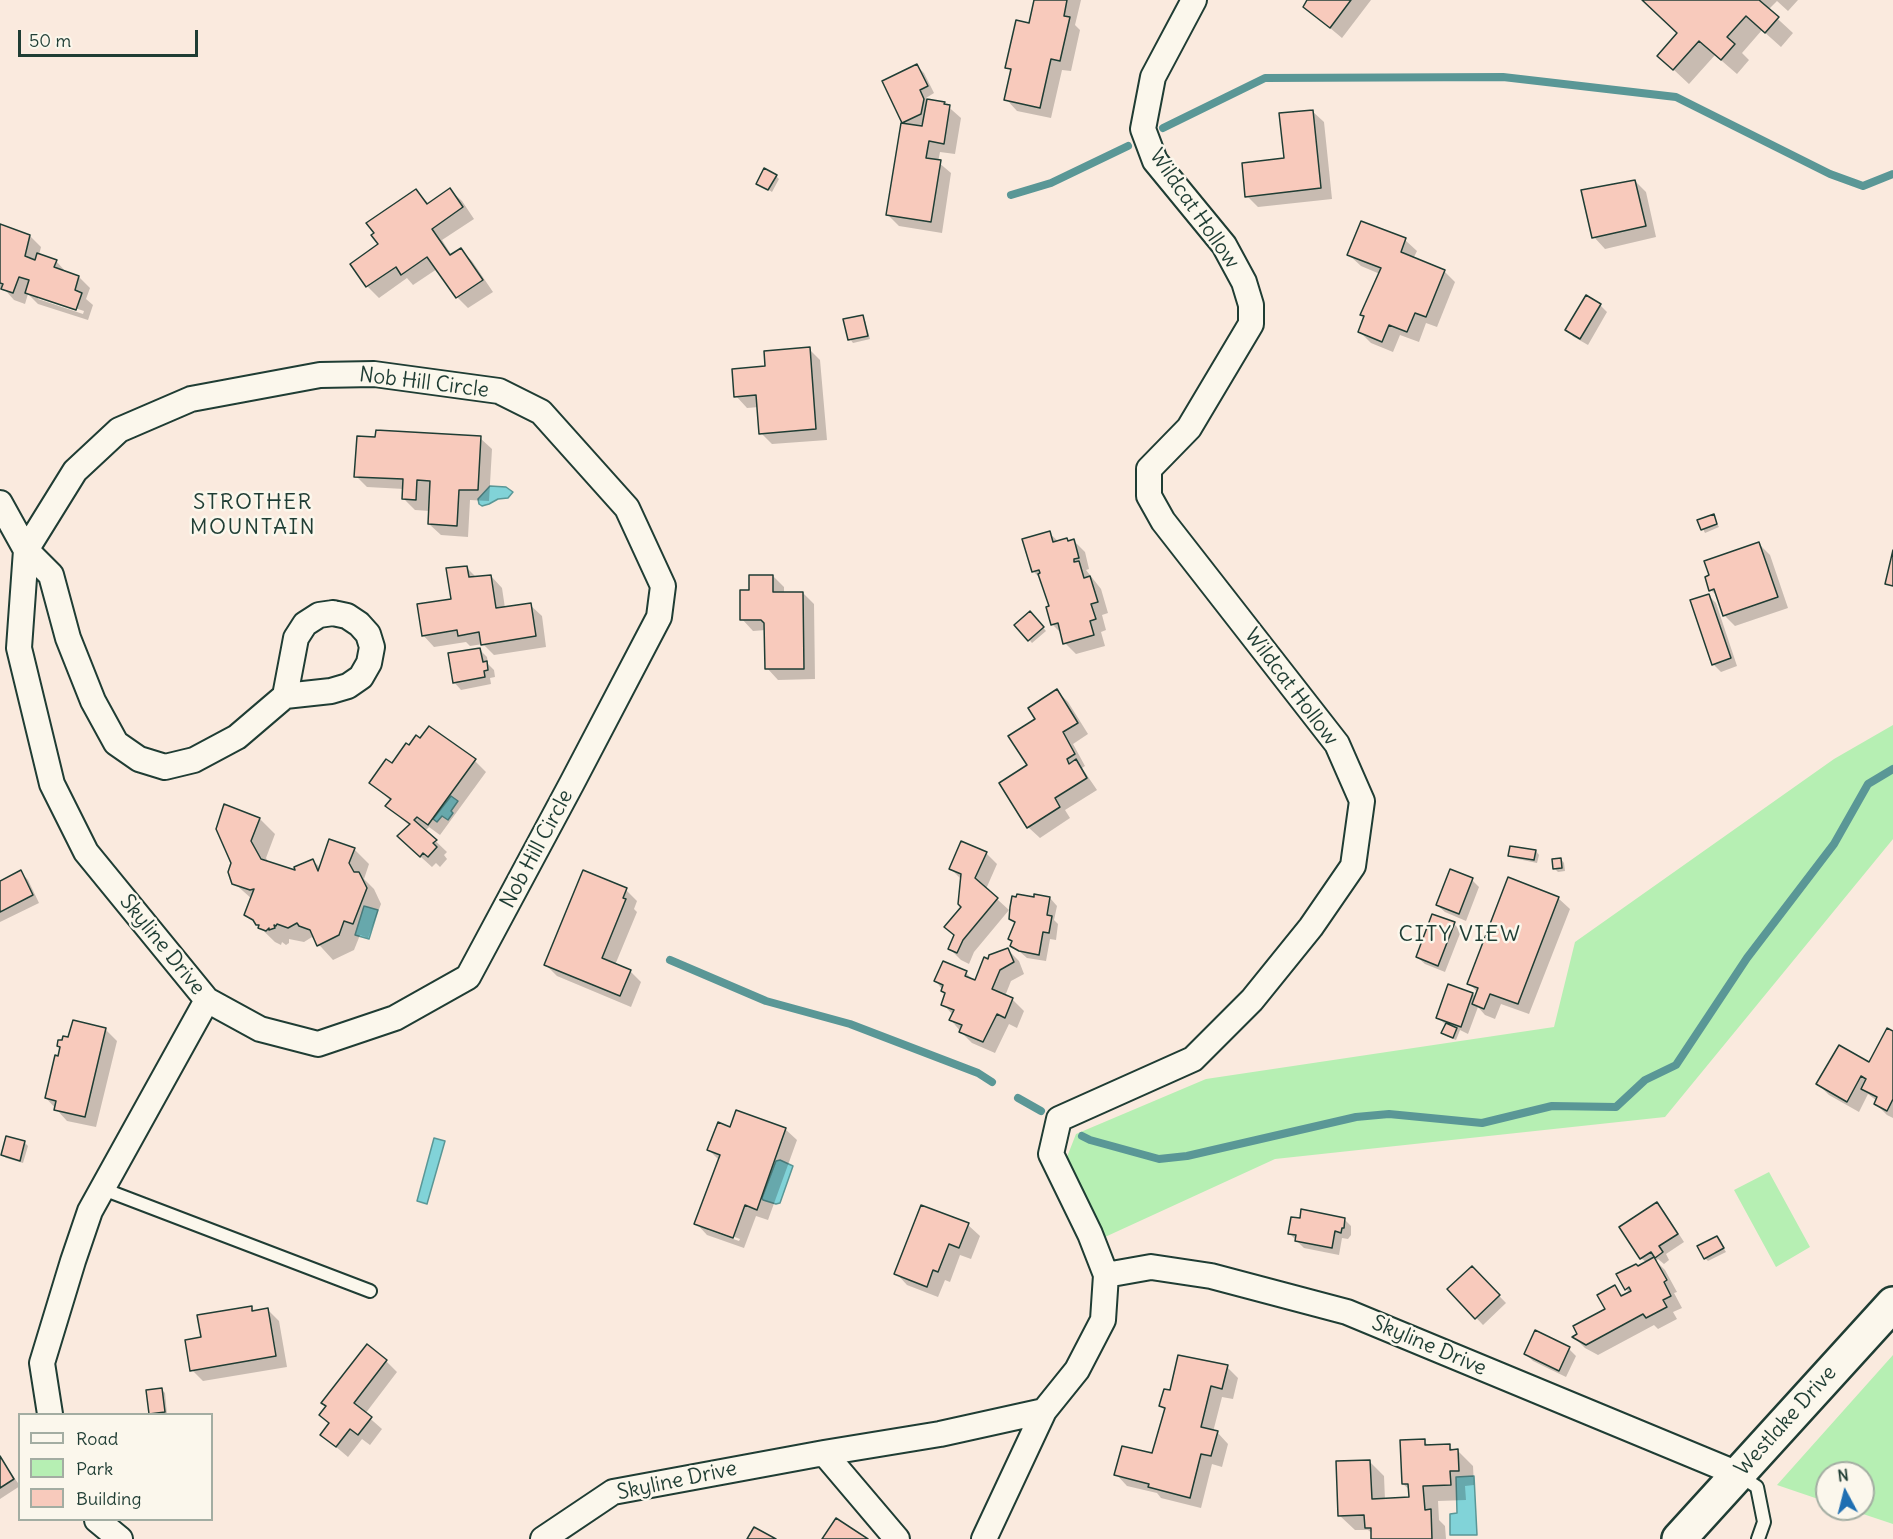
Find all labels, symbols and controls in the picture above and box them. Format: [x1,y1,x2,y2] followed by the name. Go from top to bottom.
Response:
[21,18,201,56] scale bar
[29,29,71,52] text: 50 m
[1144,144,1244,274] street label: Wildcat Hollow
[358,363,490,403] street label: Nob Hill Circle
[190,490,316,542] district label: STROTHER MOUNTAIN
[1239,624,1343,750] street label: Wildcat Hollow
[495,785,579,913] street label: Nob Hill Circle
[114,890,210,1000] street label: Skyline Drive
[1399,922,1521,948] district label: CITY VIEW
[1368,1311,1490,1381] street label: Skyline Drive
[1730,1361,1842,1481] street label: Westlake Drive
[18,1413,213,1521] legend
[76,1427,118,1450] text: Road
[615,1456,739,1506] street label: Skyline Drive
[76,1457,113,1480] text: Park
[1815,1461,1875,1521] north arrow
[1836,1465,1850,1486] text: N
[76,1487,141,1510] text: Building

